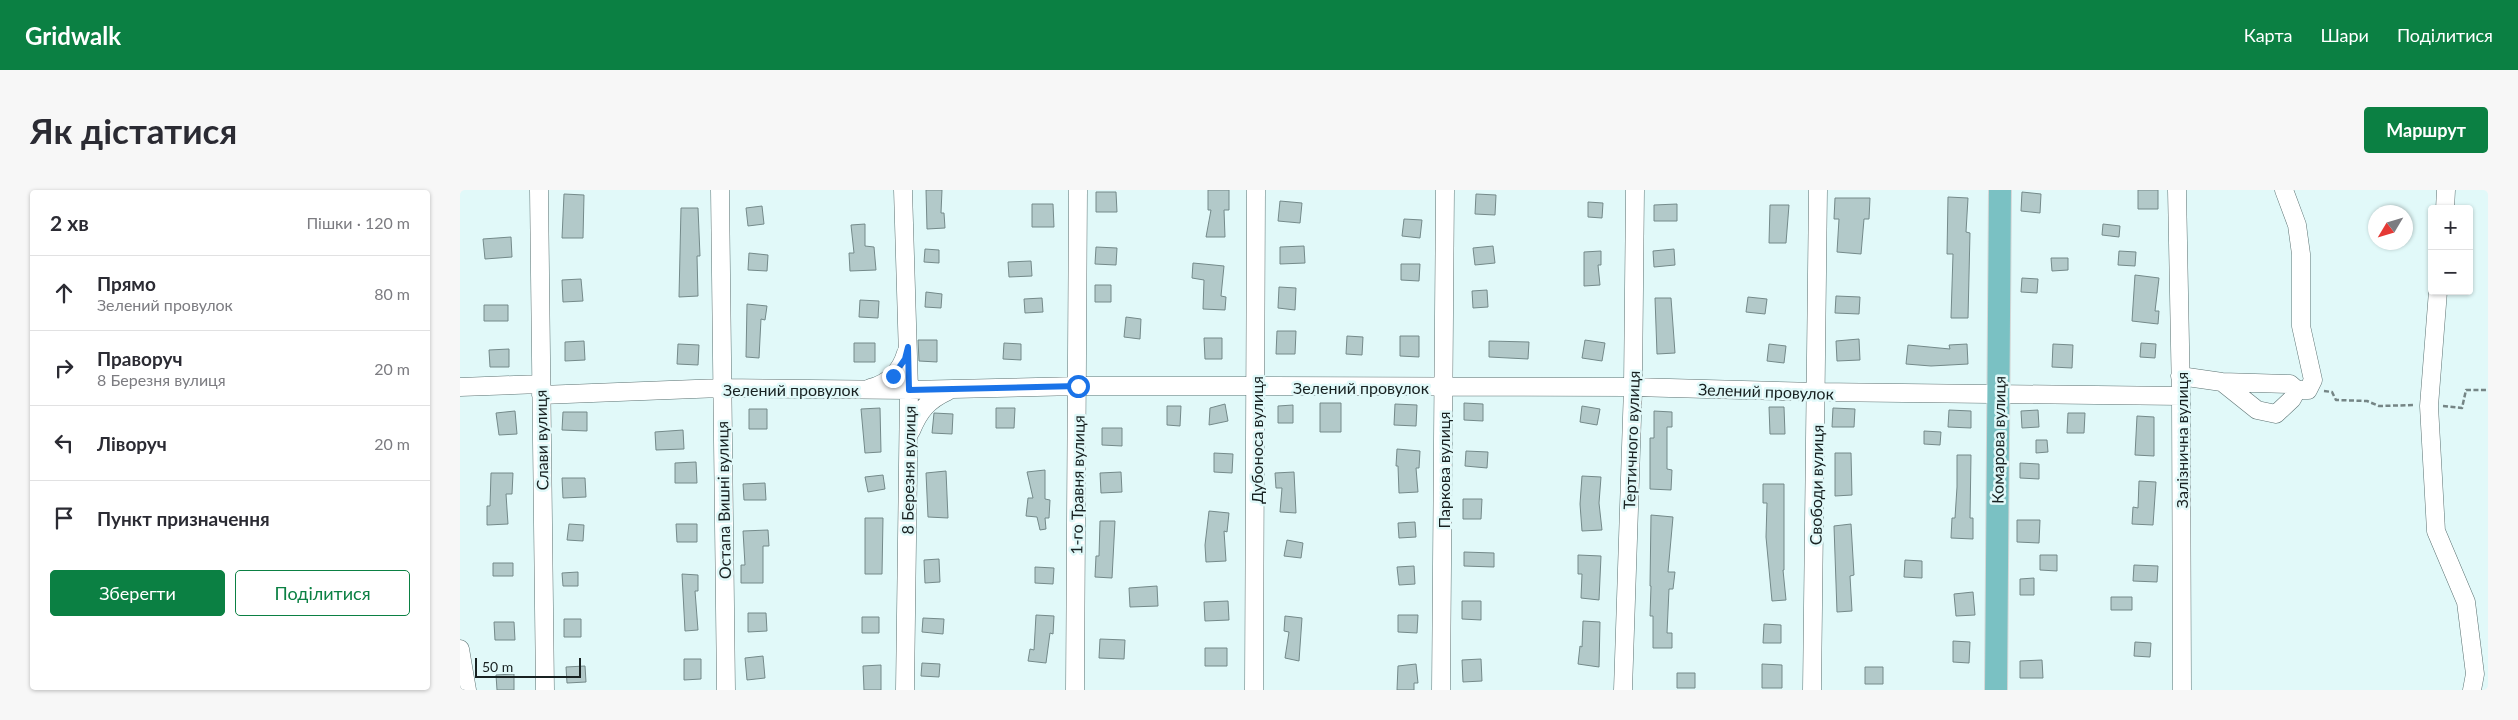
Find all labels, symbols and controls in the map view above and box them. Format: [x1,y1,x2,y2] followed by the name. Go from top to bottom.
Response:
[25,21,121,50] text: Gridwalk
[2244,24,2292,46] text: Карта
[2320,24,2369,46] text: Шари
[2397,24,2493,46] text: Поділитися
[2364,107,2488,153] button: Маршрут
[30,109,237,151] text: Як дістатися
[2368,205,2413,250] north arrow
[2428,205,2473,295] map controls
[2428,205,2473,250] button: +
[50,210,89,235] text: 2 хв
[306,213,410,232] text: Пішки · 120 m
[2428,250,2473,295] button: −
[97,272,156,295] text: Прямо
[50,279,78,307] icon: ahead
[374,284,410,303] text: 80 m
[97,295,233,314] text: Зелений провулок
[97,347,182,370] text: Праворуч
[50,354,78,382] icon: right
[374,359,410,378] text: 20 m
[882,365,905,388] route end
[97,370,226,389] text: 8 Березня вулиця
[1619,370,1643,510] street label: Тертичного вулиця
[2172,372,2191,508] street label: Залізнична вулиця
[1067,375,1090,398] route start
[1247,376,1266,504] street label: Дубоноса вулиця
[1987,376,2009,504] street label: Комарова вулиця
[1293,378,1430,397] street label: Зелений провулок
[1698,379,1835,403] street label: Зелений провулок
[723,380,860,399] street label: Зелений провулок
[531,390,551,490] street label: Слави вулиця
[897,406,919,534] street label: 8 Березня вулиця
[1434,412,1453,528] street label: Паркова вулиця
[1066,415,1088,555] street label: 1-го Травня вулиця
[712,421,734,579] street label: Остапа Вишні вулиця
[1805,425,1827,545] street label: Свободи вулиця
[50,429,78,457] icon: left
[97,432,167,455] text: Ліворуч
[374,434,410,453] text: 20 m
[50,504,78,532] icon: arrive
[97,507,270,530] text: Пункт призначення
[50,570,225,616] button: Зберегти
[235,570,410,616] button: Поділитися
[475,655,581,678] scale bar
[482,658,513,675] text: 50 m

